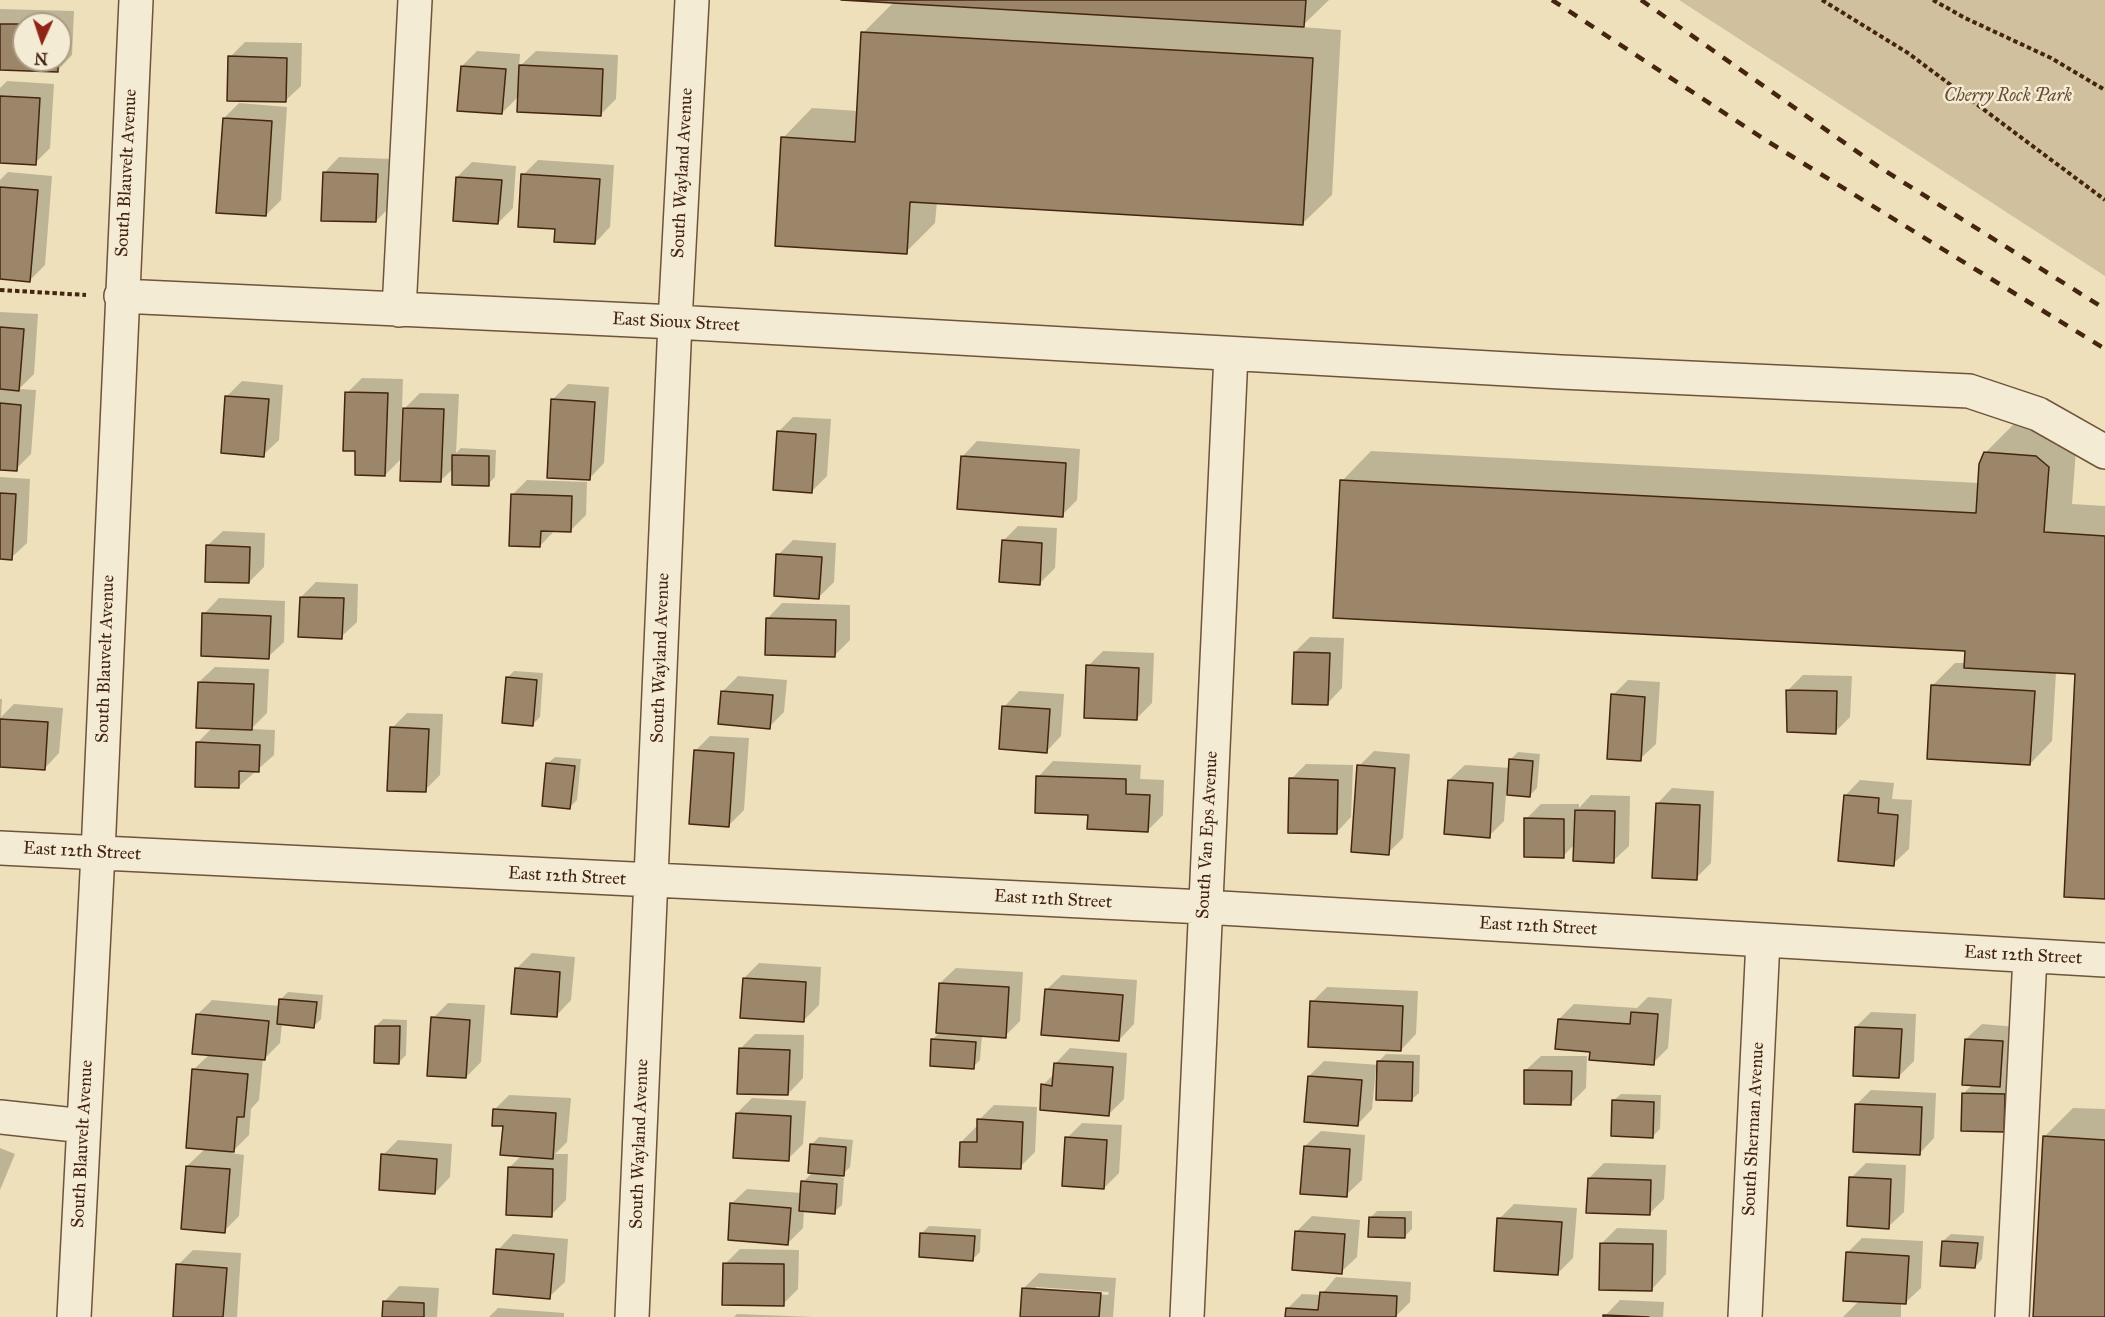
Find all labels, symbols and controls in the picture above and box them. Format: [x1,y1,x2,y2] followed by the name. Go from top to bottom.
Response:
[12,12,72,72] north arrow
[34,49,48,68] text: N
[1944,86,2072,108] park label: Cherry Rock Park
[668,87,698,259] street label: South Wayland Avenue
[112,88,142,258] street label: South Blauvelt Avenue
[612,309,740,337] street label: East Sioux Street
[647,572,675,744] street label: South Wayland Avenue
[92,575,120,743] street label: South Blauvelt Avenue
[1193,750,1223,920] street label: South Van Eps Avenue
[22,838,142,866] street label: East 12th Street
[507,863,627,891] street label: East 12th Street
[993,886,1113,914] street label: East 12th Street
[1478,913,1598,941] street label: East 12th Street
[1963,942,2083,970] street label: East 12th Street
[1739,1041,1769,1217] street label: South Sherman Avenue
[626,1058,654,1230] street label: South Wayland Avenue
[68,1059,98,1229] street label: South Blauvelt Avenue

